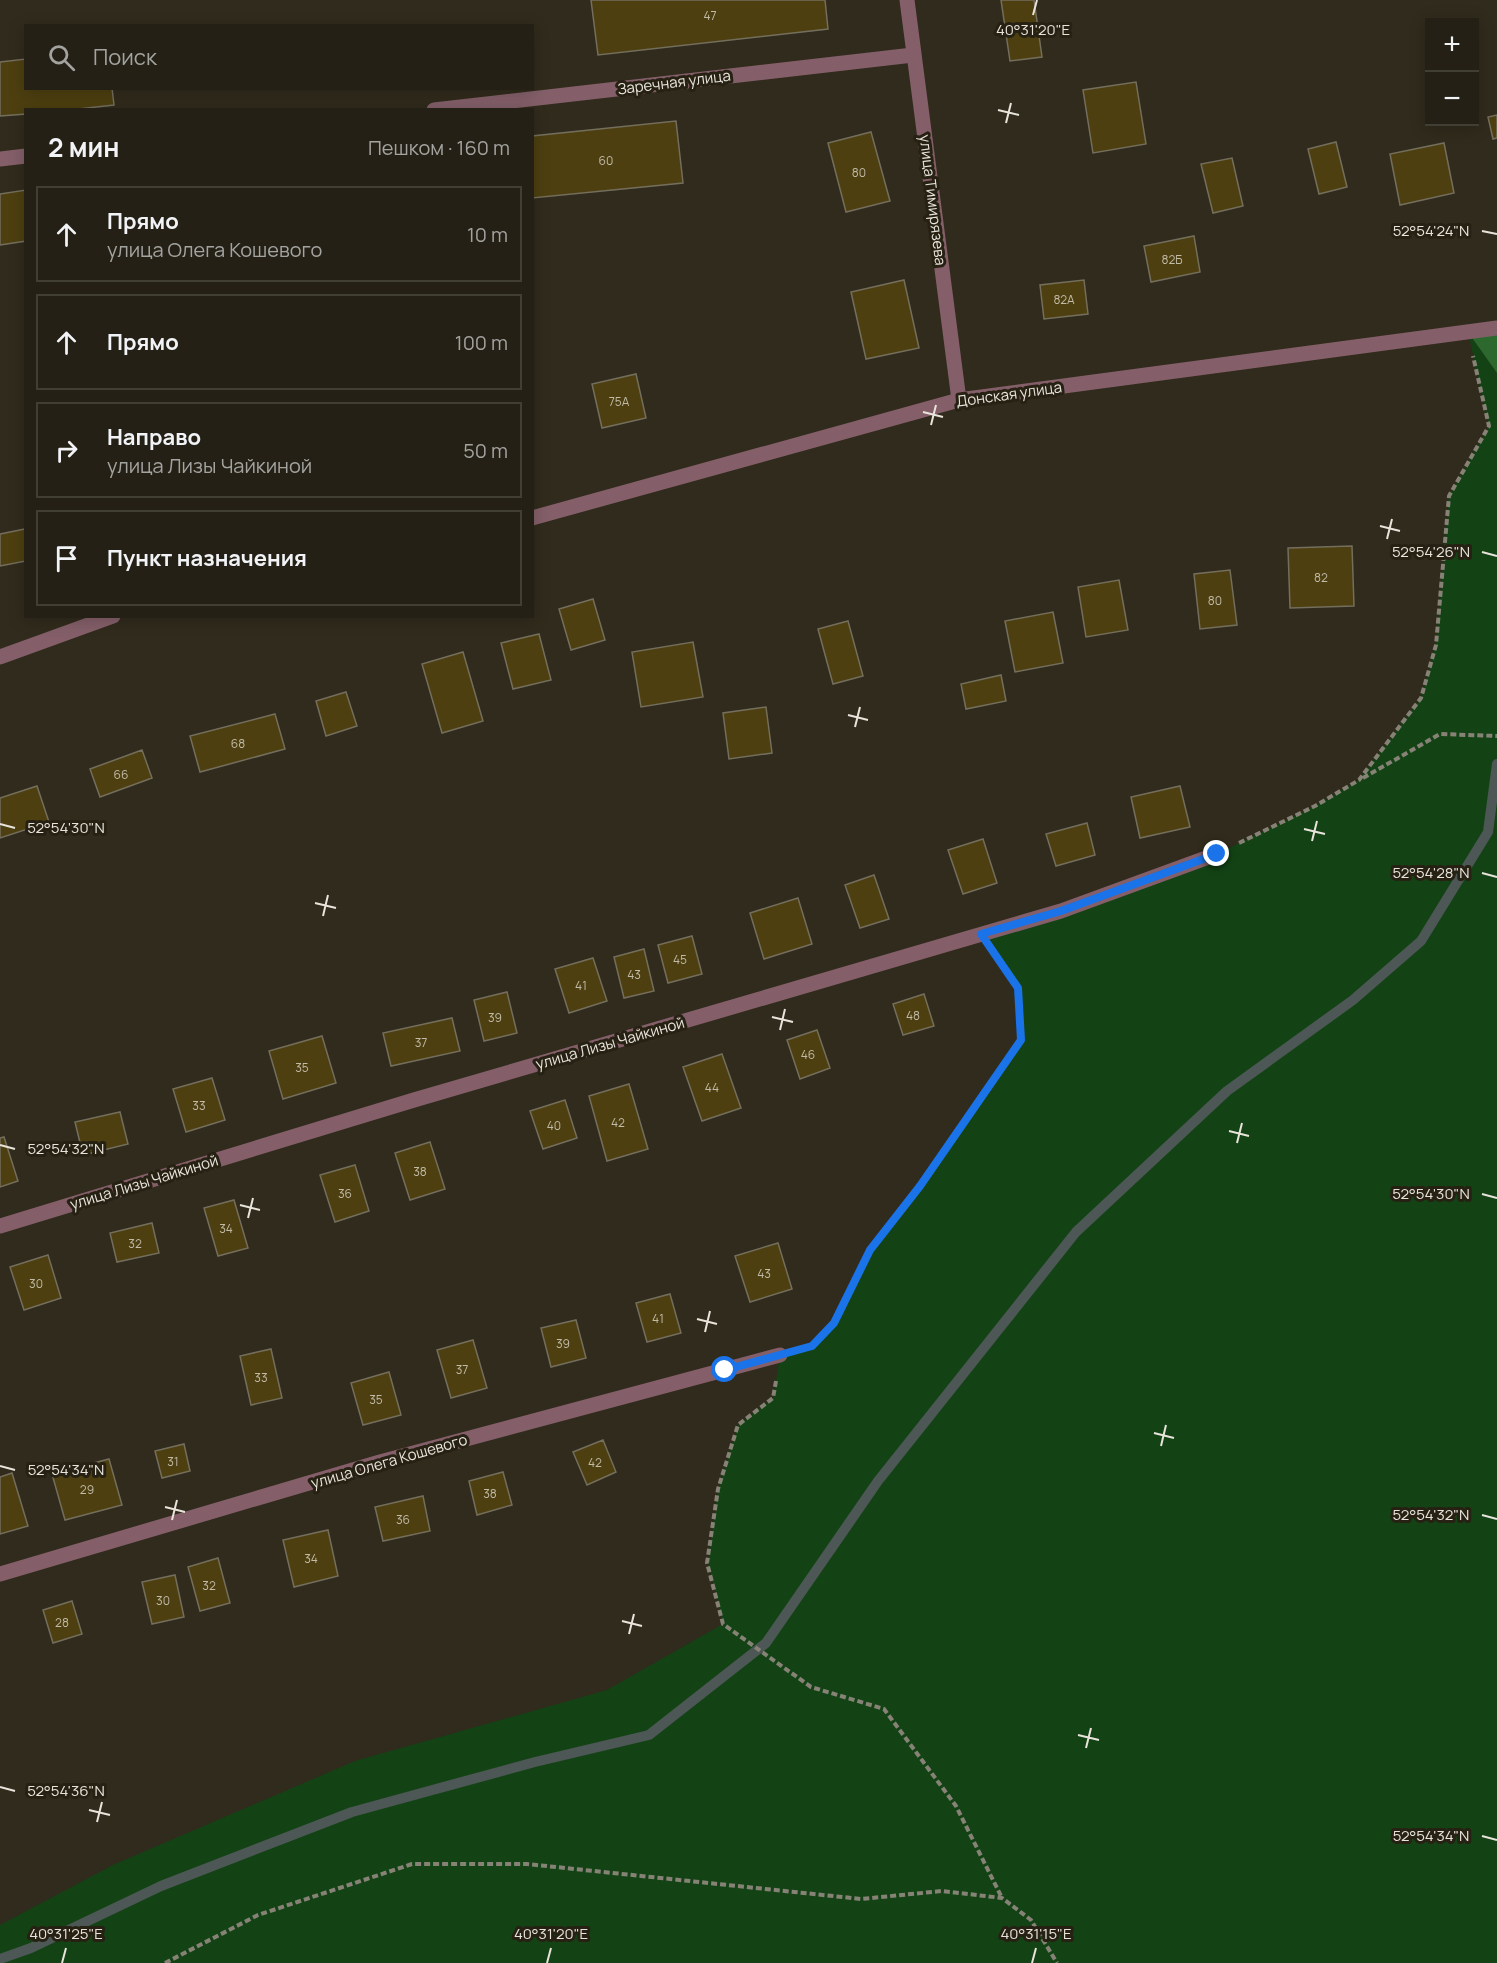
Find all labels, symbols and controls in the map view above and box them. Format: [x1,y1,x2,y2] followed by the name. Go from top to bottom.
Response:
[703,7,717,24] house number: 47
[1425,18,1479,126] map controls
[1425,18,1479,72] button: +
[996,19,1070,40] text: 40°31'20"E
[24,24,534,90] search box
[45,41,78,74] icon: search
[93,42,157,72] text: Поиск
[616,65,732,99] street label: Заречная улица
[1425,72,1479,126] button: −
[48,129,120,165] text: 2 мин
[915,133,951,267] street label: улица Тимирязева
[368,134,510,161] text: Пешком · 160 m
[599,152,613,169] house number: 60
[852,164,866,181] house number: 80
[107,206,179,236] text: Прямо
[50,218,83,251] icon: ahead
[1393,220,1469,241] text: 52°54'24"N
[467,221,508,248] text: 10 m
[107,236,322,263] text: улица Олега Кошевого
[1161,251,1183,268] house number: 82Б
[1053,291,1075,308] house number: 82А
[50,326,83,359] icon: ahead
[107,327,179,357] text: Прямо
[455,329,508,356] text: 100 m
[955,376,1063,412] street label: Донская улица
[609,393,630,410] house number: 75А
[107,422,201,452] text: Направо
[50,434,83,467] icon: right
[463,437,508,464] text: 50 m
[107,452,312,479] text: улица Лизы Чайкиной
[1392,541,1470,562] text: 52°54'26"N
[50,542,83,575] icon: arrive
[107,543,307,573] text: Пункт назначения
[1314,569,1328,586] house number: 82
[1208,592,1222,609] house number: 80
[231,735,245,752] house number: 68
[114,766,128,783] house number: 66
[27,817,105,838] text: 52°54'30"N
[1203,840,1229,866] route end
[1392,862,1470,883] text: 52°54'28"N
[673,951,687,968] house number: 45
[627,966,641,983] house number: 43
[575,977,587,994] house number: 41
[906,1007,920,1024] house number: 48
[488,1009,502,1026] house number: 39
[533,1012,687,1074] street label: улица Лизы Чайкиной
[415,1034,427,1051] house number: 37
[801,1046,815,1063] house number: 46
[295,1059,309,1076] house number: 35
[705,1079,719,1096] house number: 44
[192,1097,206,1114] house number: 33
[611,1114,625,1131] house number: 42
[547,1117,561,1134] house number: 40
[28,1138,104,1159] text: 52°54'32"N
[67,1149,221,1215] street label: улица Лизы Чайкиной
[413,1163,427,1180] house number: 38
[1392,1183,1470,1204] text: 52°54'30"N
[338,1185,352,1202] house number: 36
[219,1220,233,1237] house number: 34
[128,1235,142,1252] house number: 32
[757,1265,771,1282] house number: 43
[29,1275,43,1292] house number: 30
[652,1310,664,1327] house number: 41
[556,1335,570,1352] house number: 39
[711,1356,737,1382] route start
[456,1361,468,1378] house number: 37
[254,1369,268,1386] house number: 33
[369,1391,383,1408] house number: 35
[308,1429,470,1493] street label: улица Олега Кошевого
[167,1453,179,1470] house number: 31
[588,1454,602,1471] house number: 42
[28,1459,104,1480] text: 52°54'34"N
[80,1481,94,1498] house number: 29
[483,1485,497,1502] house number: 38
[1393,1504,1469,1525] text: 52°54'32"N
[396,1511,410,1528] house number: 36
[304,1550,318,1567] house number: 34
[202,1577,216,1594] house number: 32
[156,1592,170,1609] house number: 30
[55,1614,69,1631] house number: 28
[27,1780,105,1801] text: 52°54'36"N
[1393,1825,1469,1846] text: 52°54'34"N
[29,1923,103,1944] text: 40°31'25"E
[514,1923,588,1944] text: 40°31'20"E
[1000,1923,1072,1944] text: 40°31'15"E

